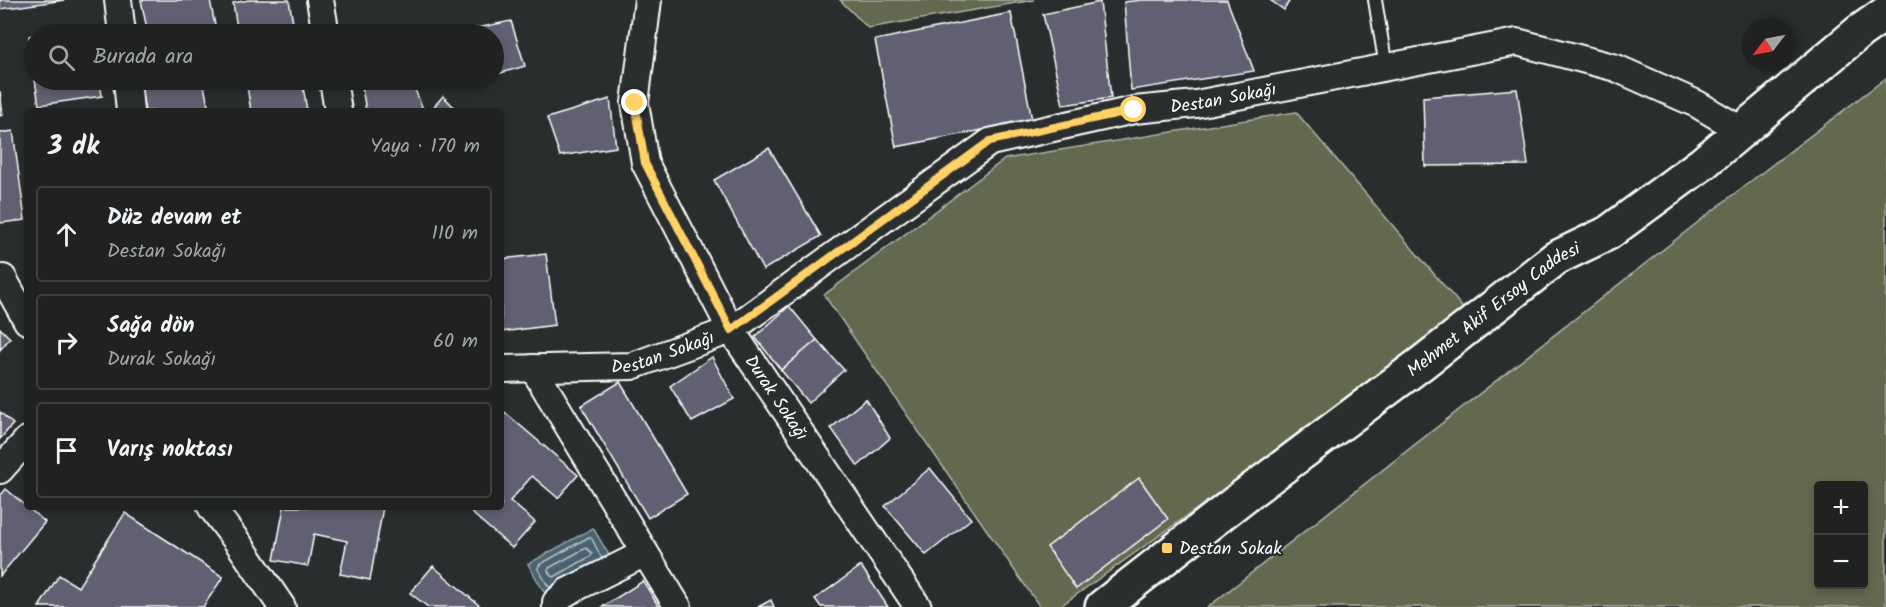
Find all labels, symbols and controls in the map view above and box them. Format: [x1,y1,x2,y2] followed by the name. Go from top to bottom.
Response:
[1742,18,1796,72] north arrow
[24,24,504,90] search box
[93,40,193,75] text: Burada ara
[45,41,78,74] icon: search
[1169,76,1279,122] street label: Destan Sokağı
[621,89,647,115] route end
[1120,96,1146,122] route start
[48,126,99,168] text: 3 dk
[370,131,480,163] text: Yaya · 170 m
[107,201,241,236] text: Düz devam et
[50,218,83,251] icon: ahead
[432,218,478,250] text: 110 m
[1401,235,1586,386] street label: Mehmet Akif Ersoy Caddesi
[107,236,226,268] text: Destan Sokağı
[107,309,194,344] text: Sağa dön
[611,324,719,382] street label: Destan Sokağı
[50,326,83,359] icon: right
[433,326,478,358] text: 60 m
[107,344,216,376] text: Durak Sokağı
[736,350,815,447] street label: Durak Sokağı
[107,433,233,468] text: Varış noktası
[50,434,83,467] icon: arrive
[1814,481,1868,589] map controls
[1814,481,1868,535] button: +
[1179,535,1282,564] place label: Destan Sokak
[1814,535,1868,589] button: −
[1160,541,1174,555] marker: Destan Sokak

